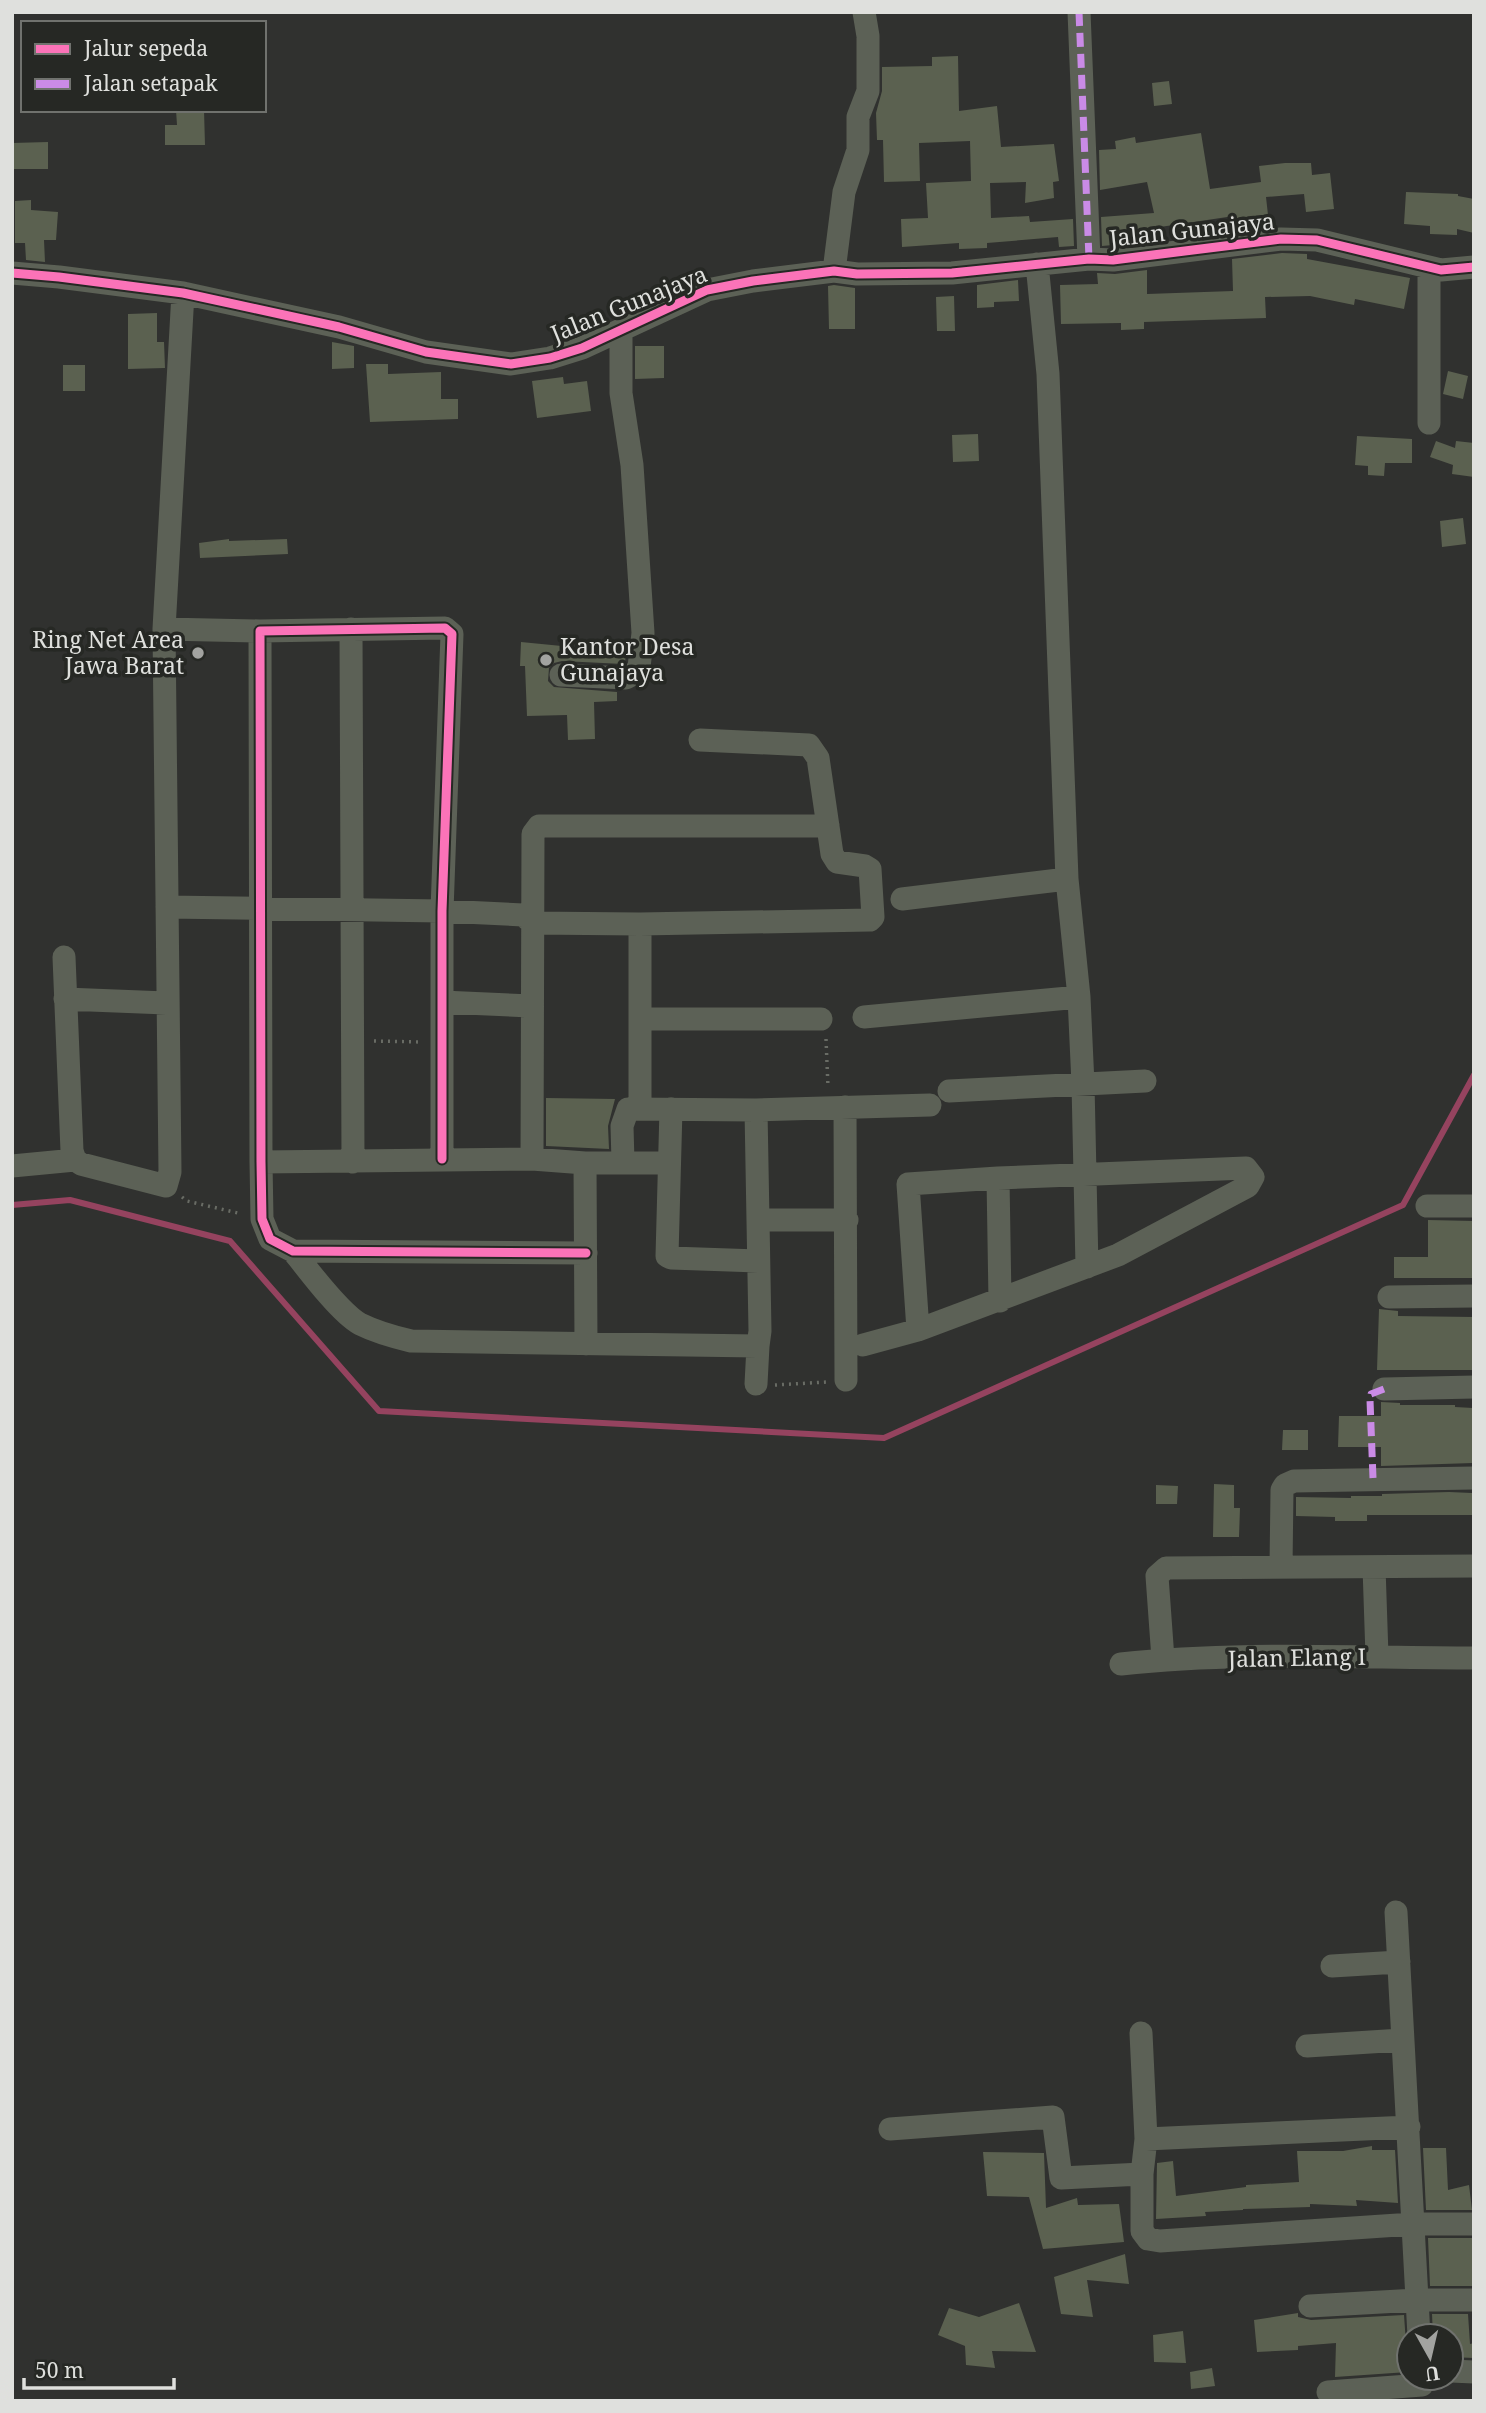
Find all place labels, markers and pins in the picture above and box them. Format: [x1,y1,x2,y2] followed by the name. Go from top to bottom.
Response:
[32,623,184,681] place label: Ring Net Area Jawa Barat
[560,630,694,688] place label: Kantor Desa Gunajaya
[190,645,206,661] marker: Ring Net Area Jawa Barat
[538,652,554,668] marker: Kantor Desa Gunajaya

